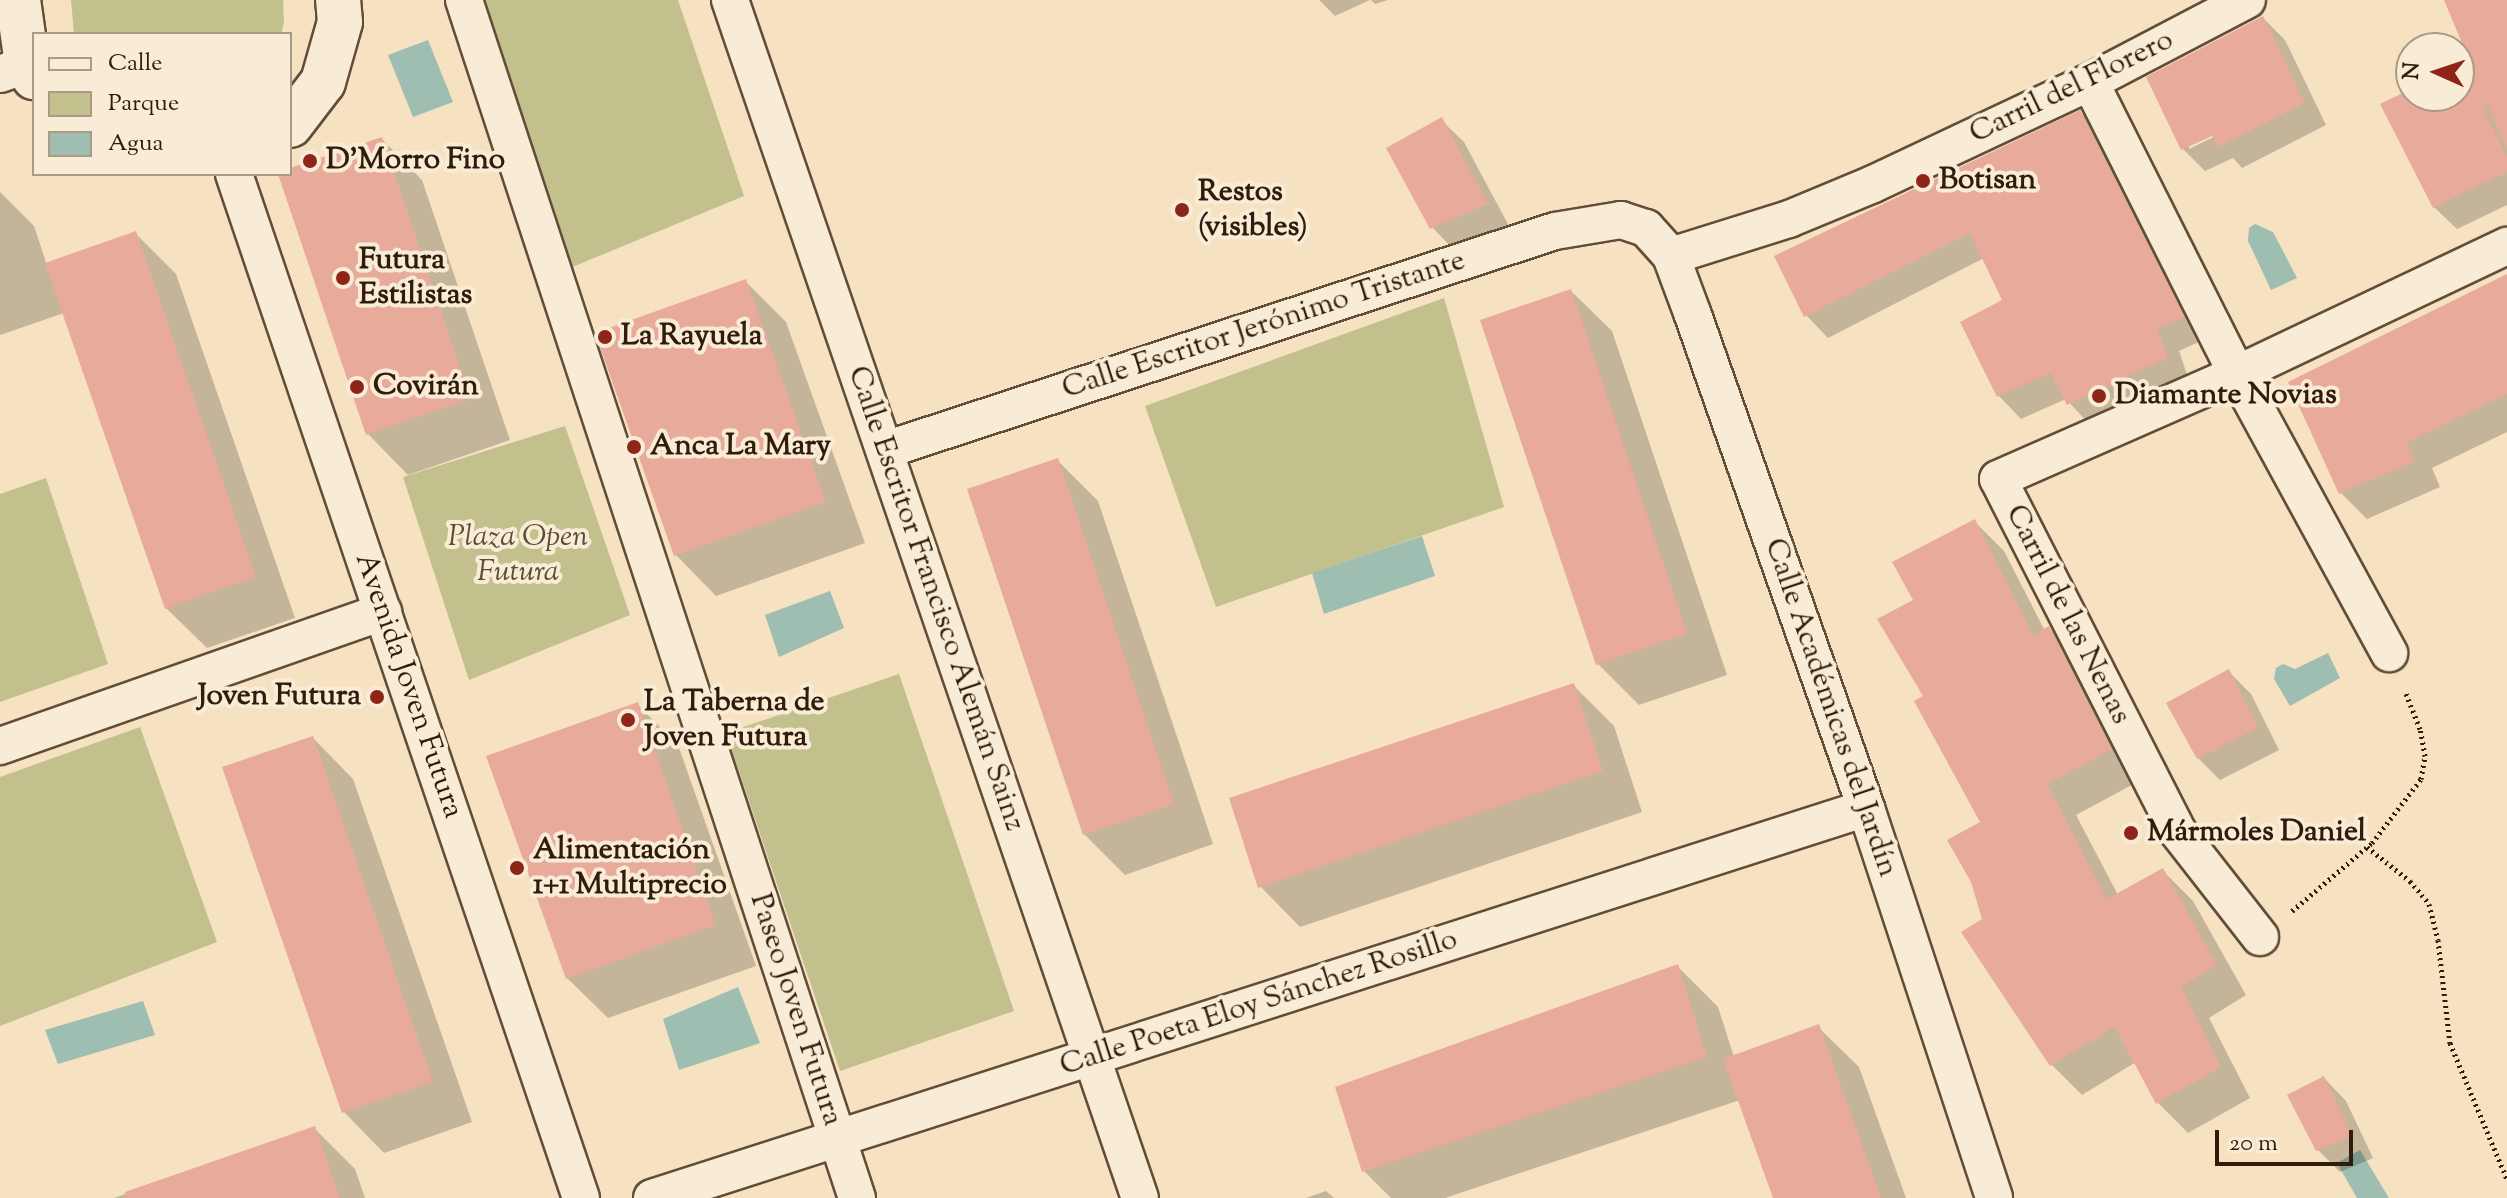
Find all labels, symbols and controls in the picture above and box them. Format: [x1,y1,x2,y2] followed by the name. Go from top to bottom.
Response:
[1964,23,2180,153] street label: Carril del Florero
[32,32,292,176] legend
[2395,32,2475,112] north arrow
[108,47,162,81] text: Calle
[2397,61,2429,80] text: N
[108,87,179,121] text: Parque
[108,127,164,161] text: Agua
[326,143,505,179] place label: D'Morro Fino
[301,152,319,170] marker: D'Morro Fino
[1939,163,2036,199] place label: Botisan
[1914,172,1932,190] marker: Botisan
[1198,175,1307,246] place label: Restos (visibles)
[1173,201,1191,219] marker: Restos (visibles)
[359,243,472,314] place label: Futura Estilistas
[1058,244,1470,408] street label: Calle Escritor Jerónimo Tristante
[334,269,352,287] marker: Futura Estilistas
[621,319,763,355] place label: La Rayuela
[596,328,614,346] marker: La Rayuela
[838,362,1032,836] street label: Calle Escritor Francisco Alemán Sainz
[373,369,479,405] place label: Covirán
[348,378,366,396] marker: Covirán
[2115,378,2337,414] place label: Diamante Novias
[2090,387,2108,405] marker: Diamante Novias
[650,429,831,465] place label: Anca La Mary
[625,438,643,456] marker: Anca La Mary
[1996,499,2138,731] street label: Carril de las Nenas
[448,520,588,590] park label: Plaza Open Futura
[1755,534,1905,882] street label: Calle Académicas del Jardín
[346,549,470,823] street label: Avenida Joven Futura
[198,679,361,715] place label: Joven Futura
[644,685,825,756] place label: La Taberna de Joven Futura
[368,688,386,706] marker: Joven Futura
[619,711,637,729] marker: La Taberna de Joven Futura
[2147,815,2366,851] place label: Mármoles Daniel
[2122,824,2140,842] marker: Mármoles Daniel
[533,833,727,904] place label: Alimentación 1+1 Multiprecio
[508,859,526,877] marker: Alimentación 1+1 Multiprecio
[740,889,850,1131] street label: Paseo Joven Futura
[1056,923,1462,1085] street label: Calle Poeta Eloy Sánchez Rosillo
[2219,1114,2357,1164] scale bar
[2229,1127,2278,1161] text: 20 m

